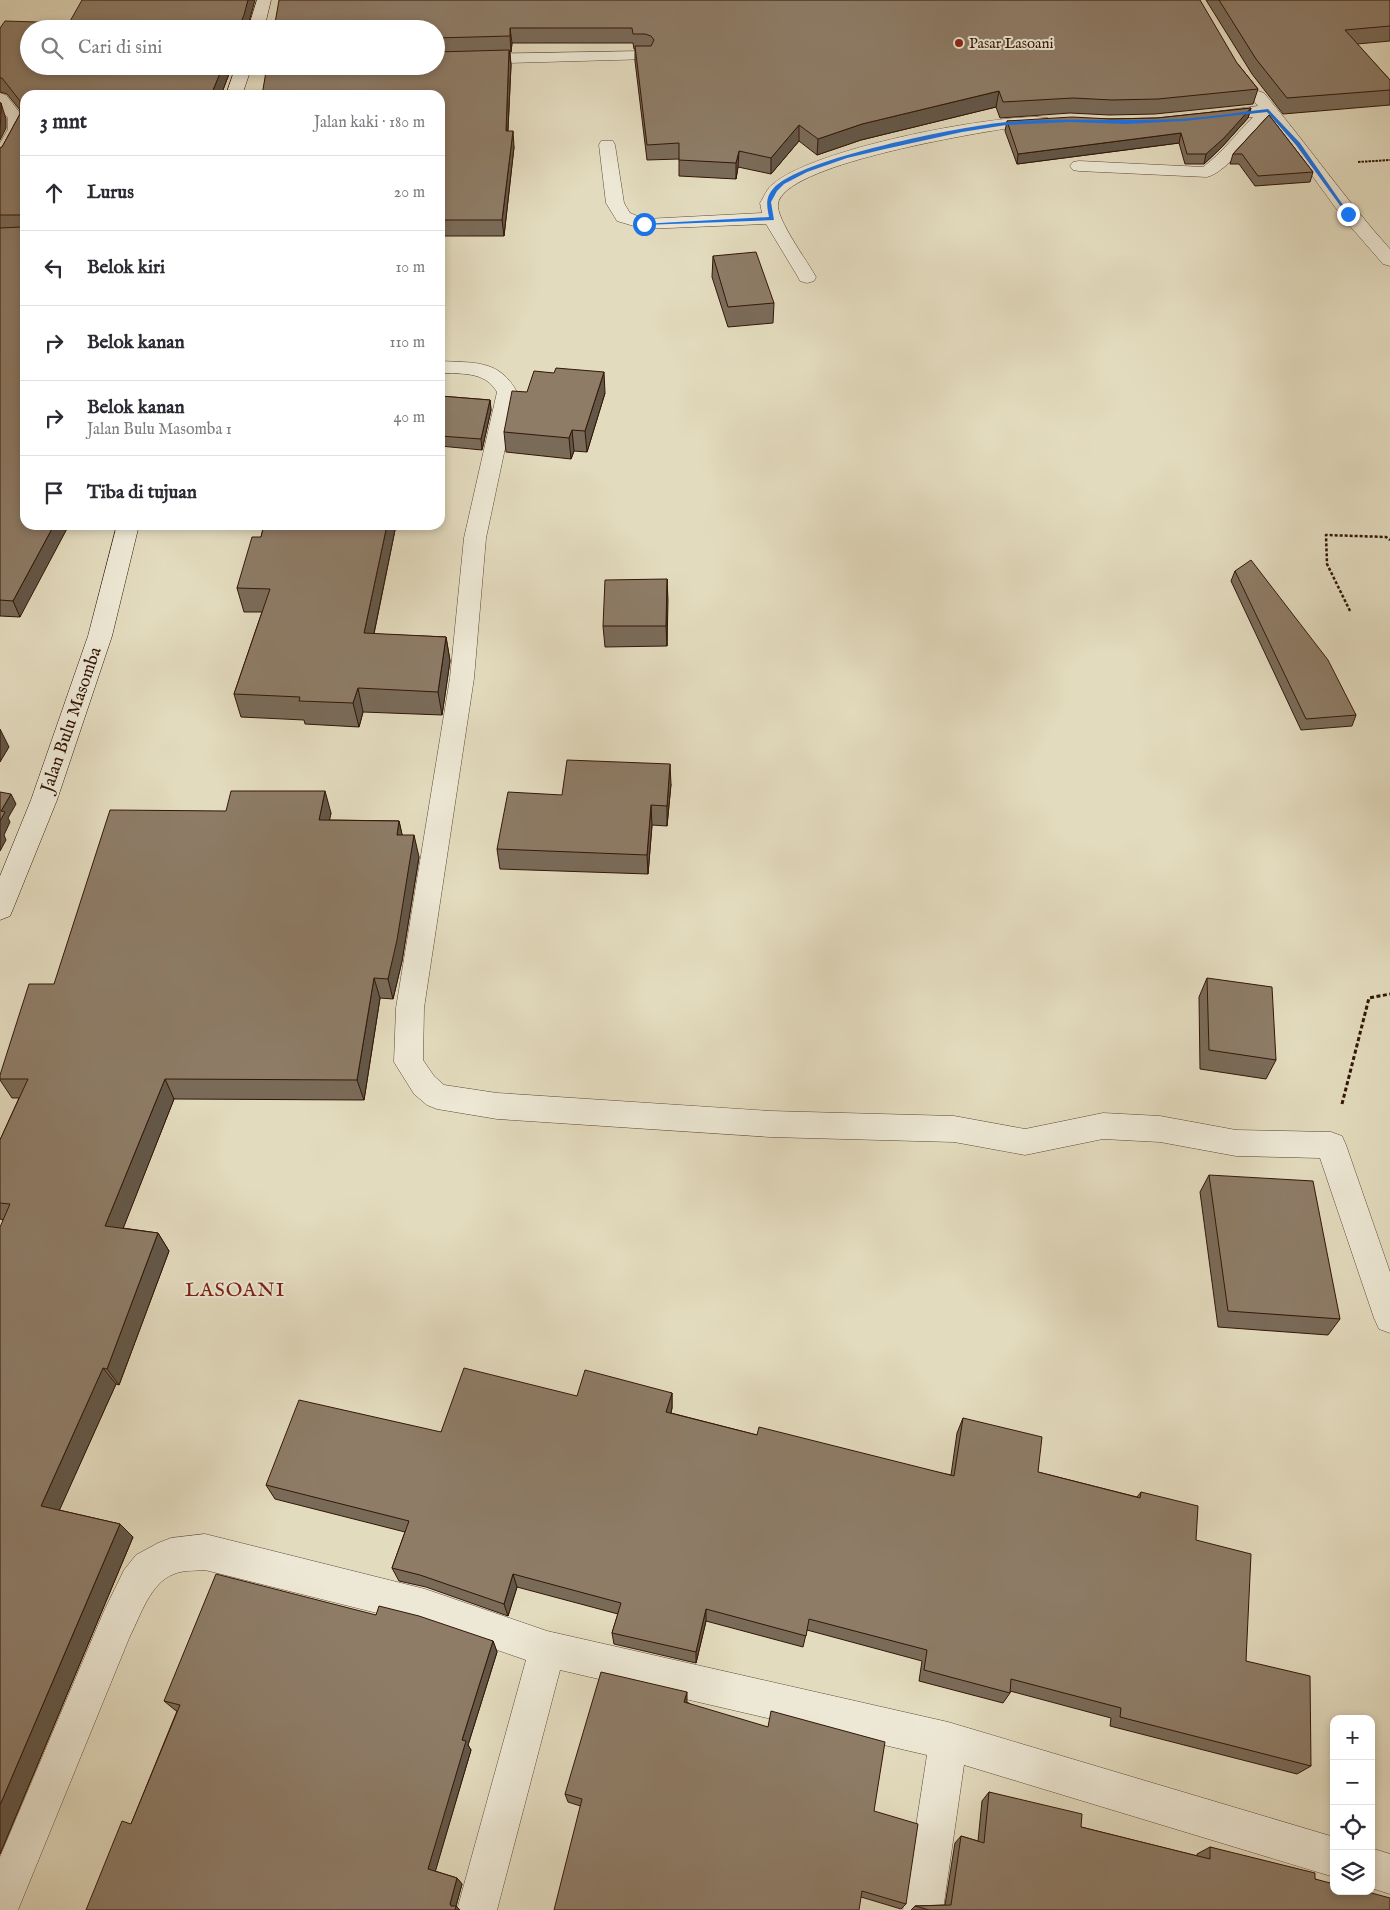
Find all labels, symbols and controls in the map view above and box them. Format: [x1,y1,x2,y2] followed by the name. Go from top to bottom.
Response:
[20,20,445,75] search box
[38,34,66,62] icon: search
[969,34,1054,53] place label: Pasar Lasoani
[78,36,162,60] text: Cari di sini
[953,37,965,49] marker: Pasar Lasoani
[40,109,87,136] text: 3 mnt
[314,113,425,133] text: Jalan kaki · 180 m
[40,179,68,207] icon: ahead
[87,181,134,205] text: Lurus
[394,183,425,203] text: 20 m
[1337,203,1360,226] route end
[633,213,656,236] route start
[40,254,68,282] icon: left
[87,256,165,280] text: Belok kiri
[395,258,425,278] text: 10 m
[40,329,68,357] icon: right
[87,331,185,355] text: Belok kanan
[389,333,425,353] text: 110 m
[87,396,185,420] text: Belok kanan
[40,404,68,432] icon: right
[393,408,425,428] text: 40 m
[87,420,232,440] text: Jalan Bulu Masomba 1
[40,479,68,507] icon: arrive
[87,481,197,505] text: Tiba di tujuan
[36,644,108,798] street label: Jalan Bulu Masomba
[185,1278,285,1303] district label: LASOANI
[1330,1715,1375,1895] map controls
[1330,1715,1375,1760] button: +
[1330,1760,1375,1805] button: −
[1330,1805,1375,1850] button: locate
[1330,1850,1375,1895] button: layers

